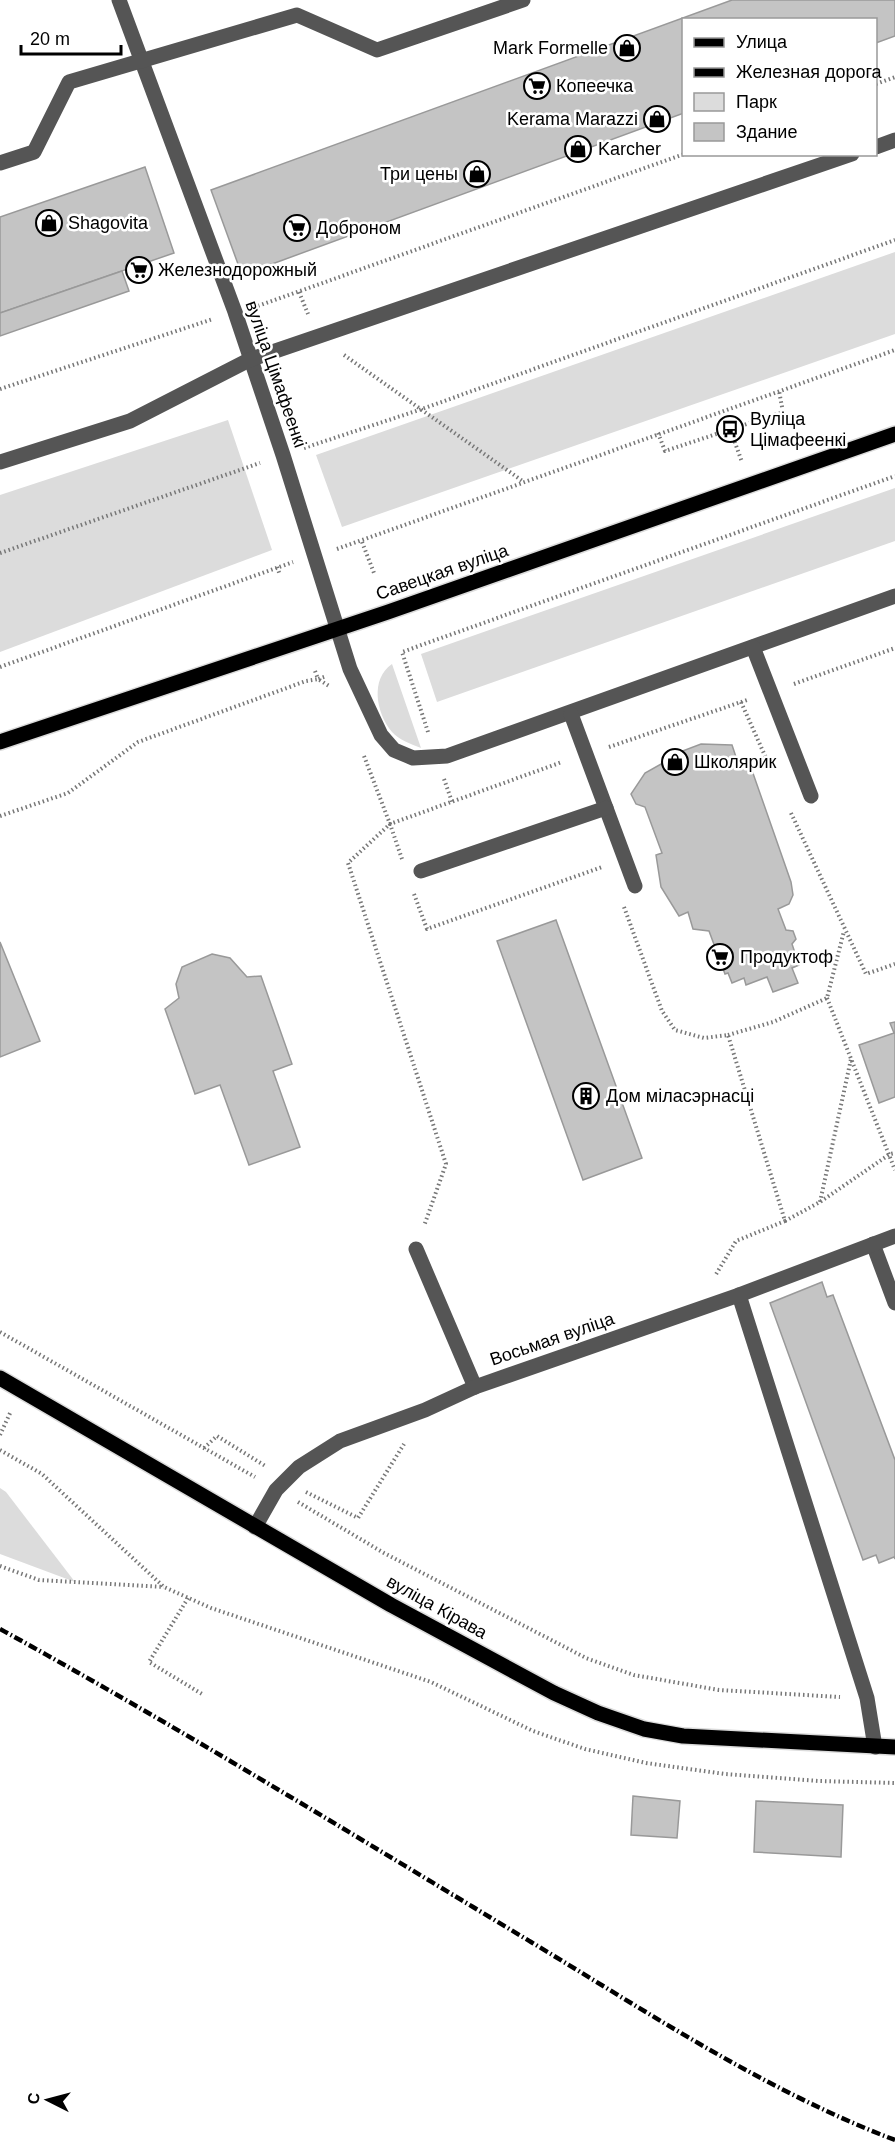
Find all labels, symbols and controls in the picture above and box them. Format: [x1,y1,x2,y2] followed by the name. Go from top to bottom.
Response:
[21,18,122,56] scale bar
[682,18,877,156] legend
[30,29,70,49] text: 20 m
[736,32,788,52] text: Улица
[612,33,642,63] shop icon: Mark Formelle
[493,38,608,58] place label: Mark Formelle
[736,62,883,82] text: Железная дорога
[522,71,552,101] supermarket icon: Копеечка
[556,76,634,96] place label: Копеечка
[736,92,777,112] text: Парк
[642,104,672,134] shop icon: Kerama Marazzi
[507,109,638,129] place label: Kerama Marazzi
[736,122,797,142] text: Здание
[563,134,593,164] shop icon: Karcher
[598,139,661,159] place label: Karcher
[462,159,492,189] shop icon: Три цены
[380,164,458,184] place label: Три цены
[34,208,64,238] shop icon: Shagovita
[68,213,149,233] place label: Shagovita
[282,213,312,243] supermarket icon: Доброном
[316,218,401,238] place label: Доброном
[124,255,154,285] supermarket icon: Железнодорожный
[158,260,317,280] place label: Железнодорожный
[241,298,311,450] street label: вуліца Цімафеенкі
[750,409,846,450] place label: Вуліца Цімафеенкі
[715,414,745,444] bus stop icon: Вуліца Цімафеенкі
[373,540,512,604] street label: Савецкая вуліца
[660,747,690,777] shop icon: Школярик
[694,752,777,772] place label: Школярик
[705,942,735,972] supermarket icon: Продуктоф
[740,947,833,967] place label: Продуктоф
[571,1081,601,1111] building icon: Дом міласэрнасці
[606,1086,754,1106] place label: Дом міласэрнасці
[487,1308,618,1370] street label: Восьмая вуліца
[383,1571,491,1643] street label: вуліца Кірава
[18,2070,78,2130] north arrow
[25,2091,43,2105] text: С

